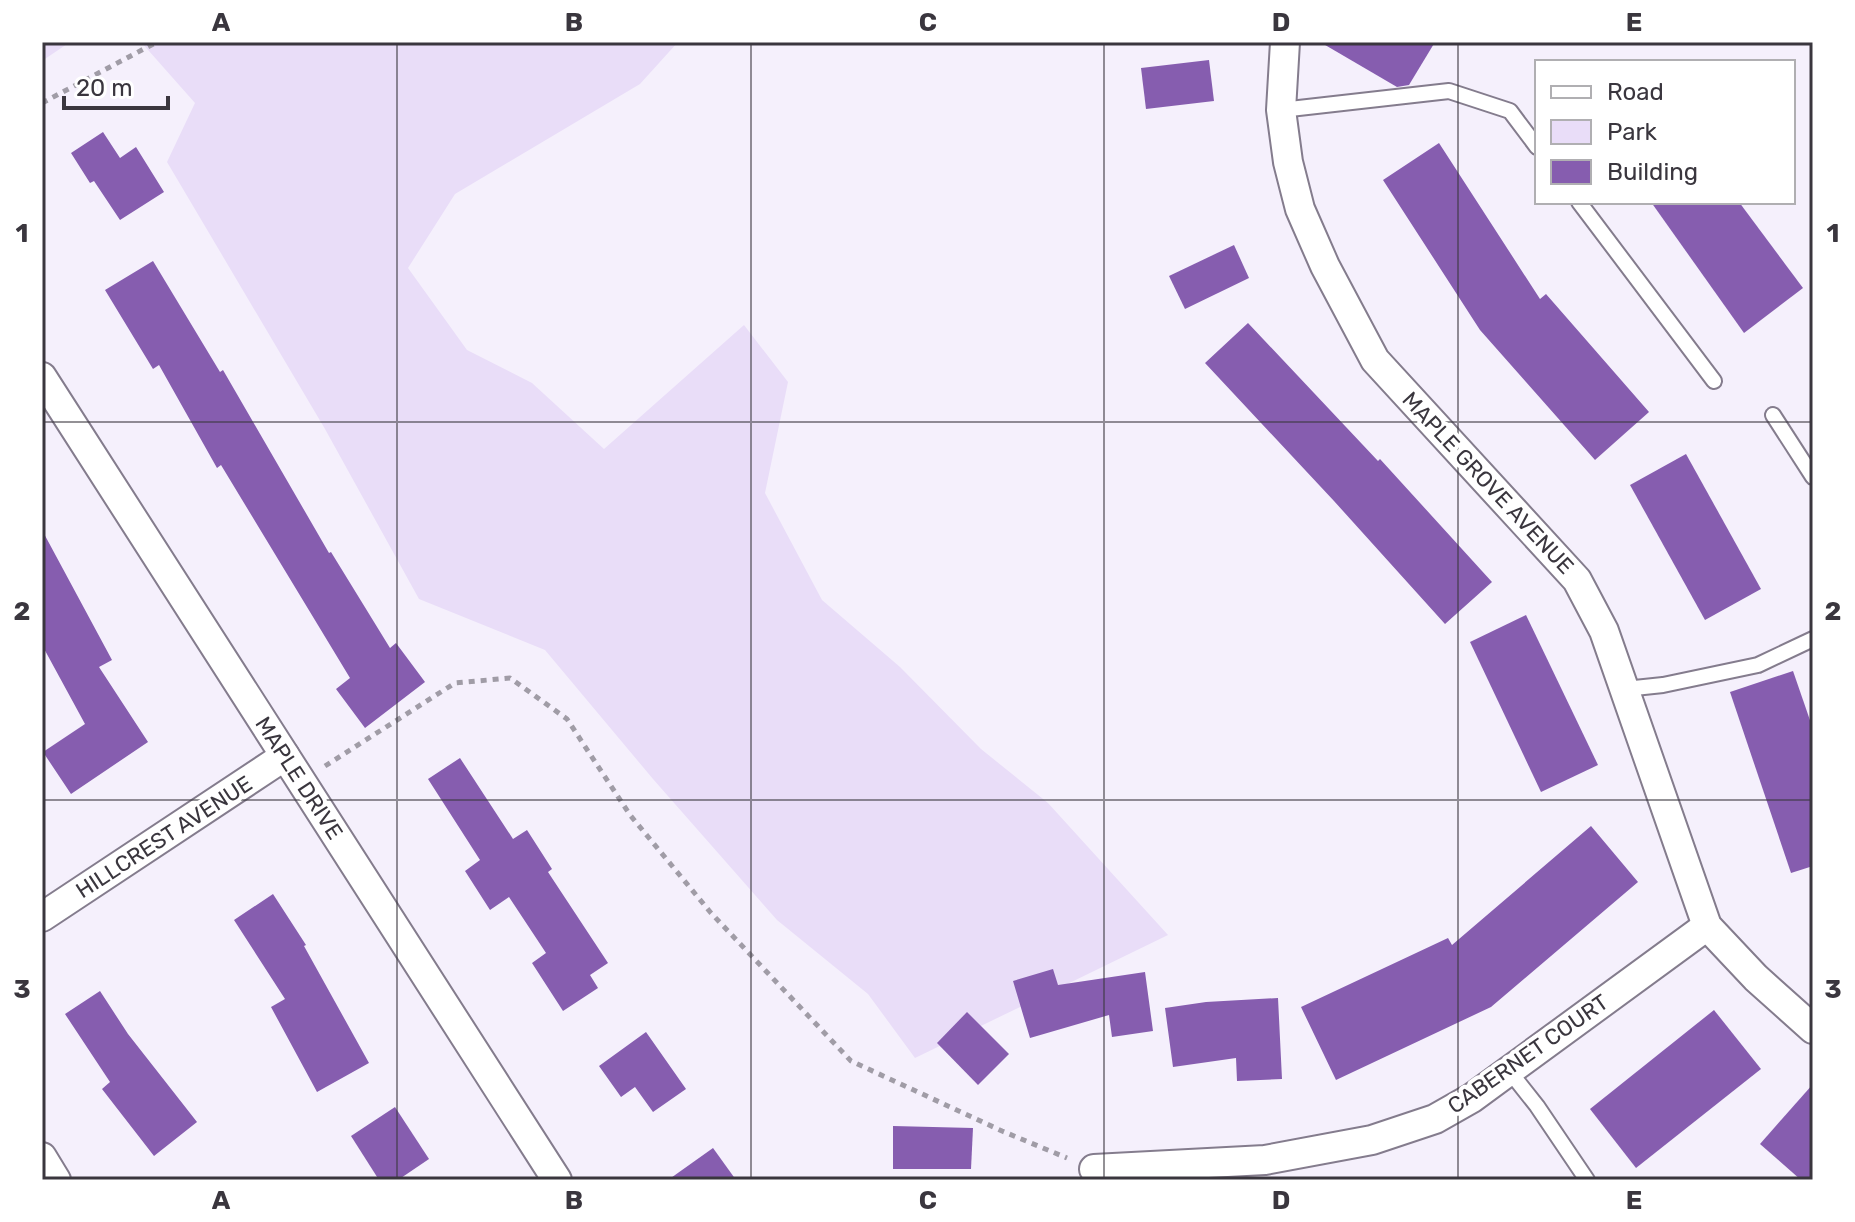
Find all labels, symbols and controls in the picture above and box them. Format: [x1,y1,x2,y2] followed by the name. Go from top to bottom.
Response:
[212,7,231,38] text: A
[565,7,583,38] text: B
[919,7,937,38] text: C
[1272,7,1290,38] text: D
[1626,7,1642,38] text: E
[64,60,168,110] scale bar
[1535,60,1795,204] legend
[76,74,133,102] text: 20 m
[1607,78,1664,106] text: Road
[1607,118,1658,146] text: Park
[1607,158,1698,186] text: Building
[16,218,28,249] text: 1
[1827,218,1839,249] text: 1
[1397,386,1579,580] street label: MAPLE GROVE AVENUE
[14,596,30,627] text: 2
[1825,596,1841,627] text: 2
[249,712,349,844] street label: MAPLE DRIVE
[71,770,257,904] street label: HILLCREST AVENUE
[13,974,31,1005] text: 3
[1824,974,1842,1005] text: 3
[1443,988,1614,1119] street label: CABERNET COURT
[212,1185,231,1216] text: A
[565,1185,583,1216] text: B
[919,1185,937,1216] text: C
[1272,1185,1290,1216] text: D
[1626,1185,1642,1216] text: E

